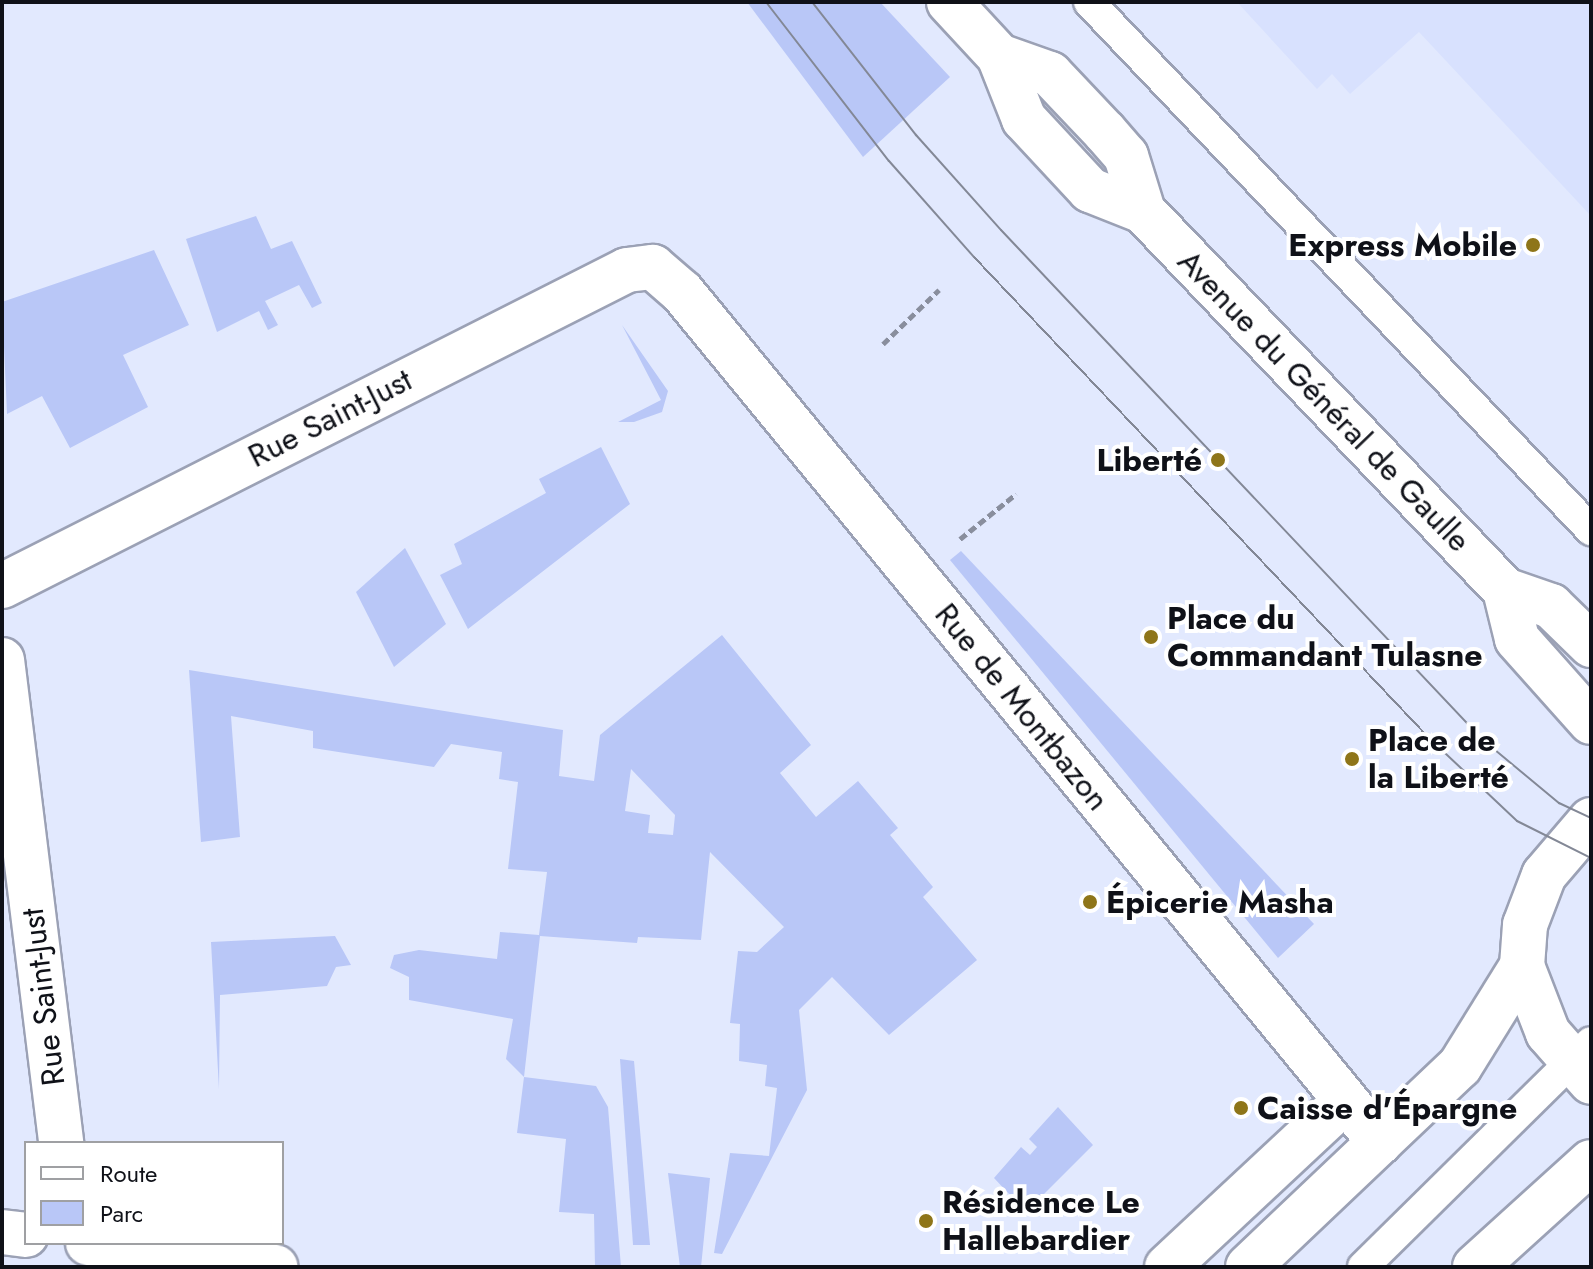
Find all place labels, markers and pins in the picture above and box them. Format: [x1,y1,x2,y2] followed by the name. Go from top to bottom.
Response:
[1288,226,1517,264] place label: Express Mobile
[1524,236,1542,254] marker: Express Mobile
[1097,441,1202,479] place label: Liberté
[1209,451,1227,469] marker: Liberté
[1167,600,1483,675] place label: Place du Commandant Tulasne
[1142,628,1160,646] marker: Place du Commandant Tulasne
[1368,722,1509,797] place label: Place de la Liberté
[1343,750,1361,768] marker: Place de la Liberté
[1106,883,1334,921] place label: Épicerie Masha
[1081,893,1099,911] marker: Épicerie Masha
[1257,1089,1517,1127] place label: Caisse d'Épargne
[1232,1099,1250,1117] marker: Caisse d'Épargne
[942,1184,1140,1259] place label: Résidence Le Hallebardier
[917,1212,935,1230] marker: Résidence Le Hallebardier

